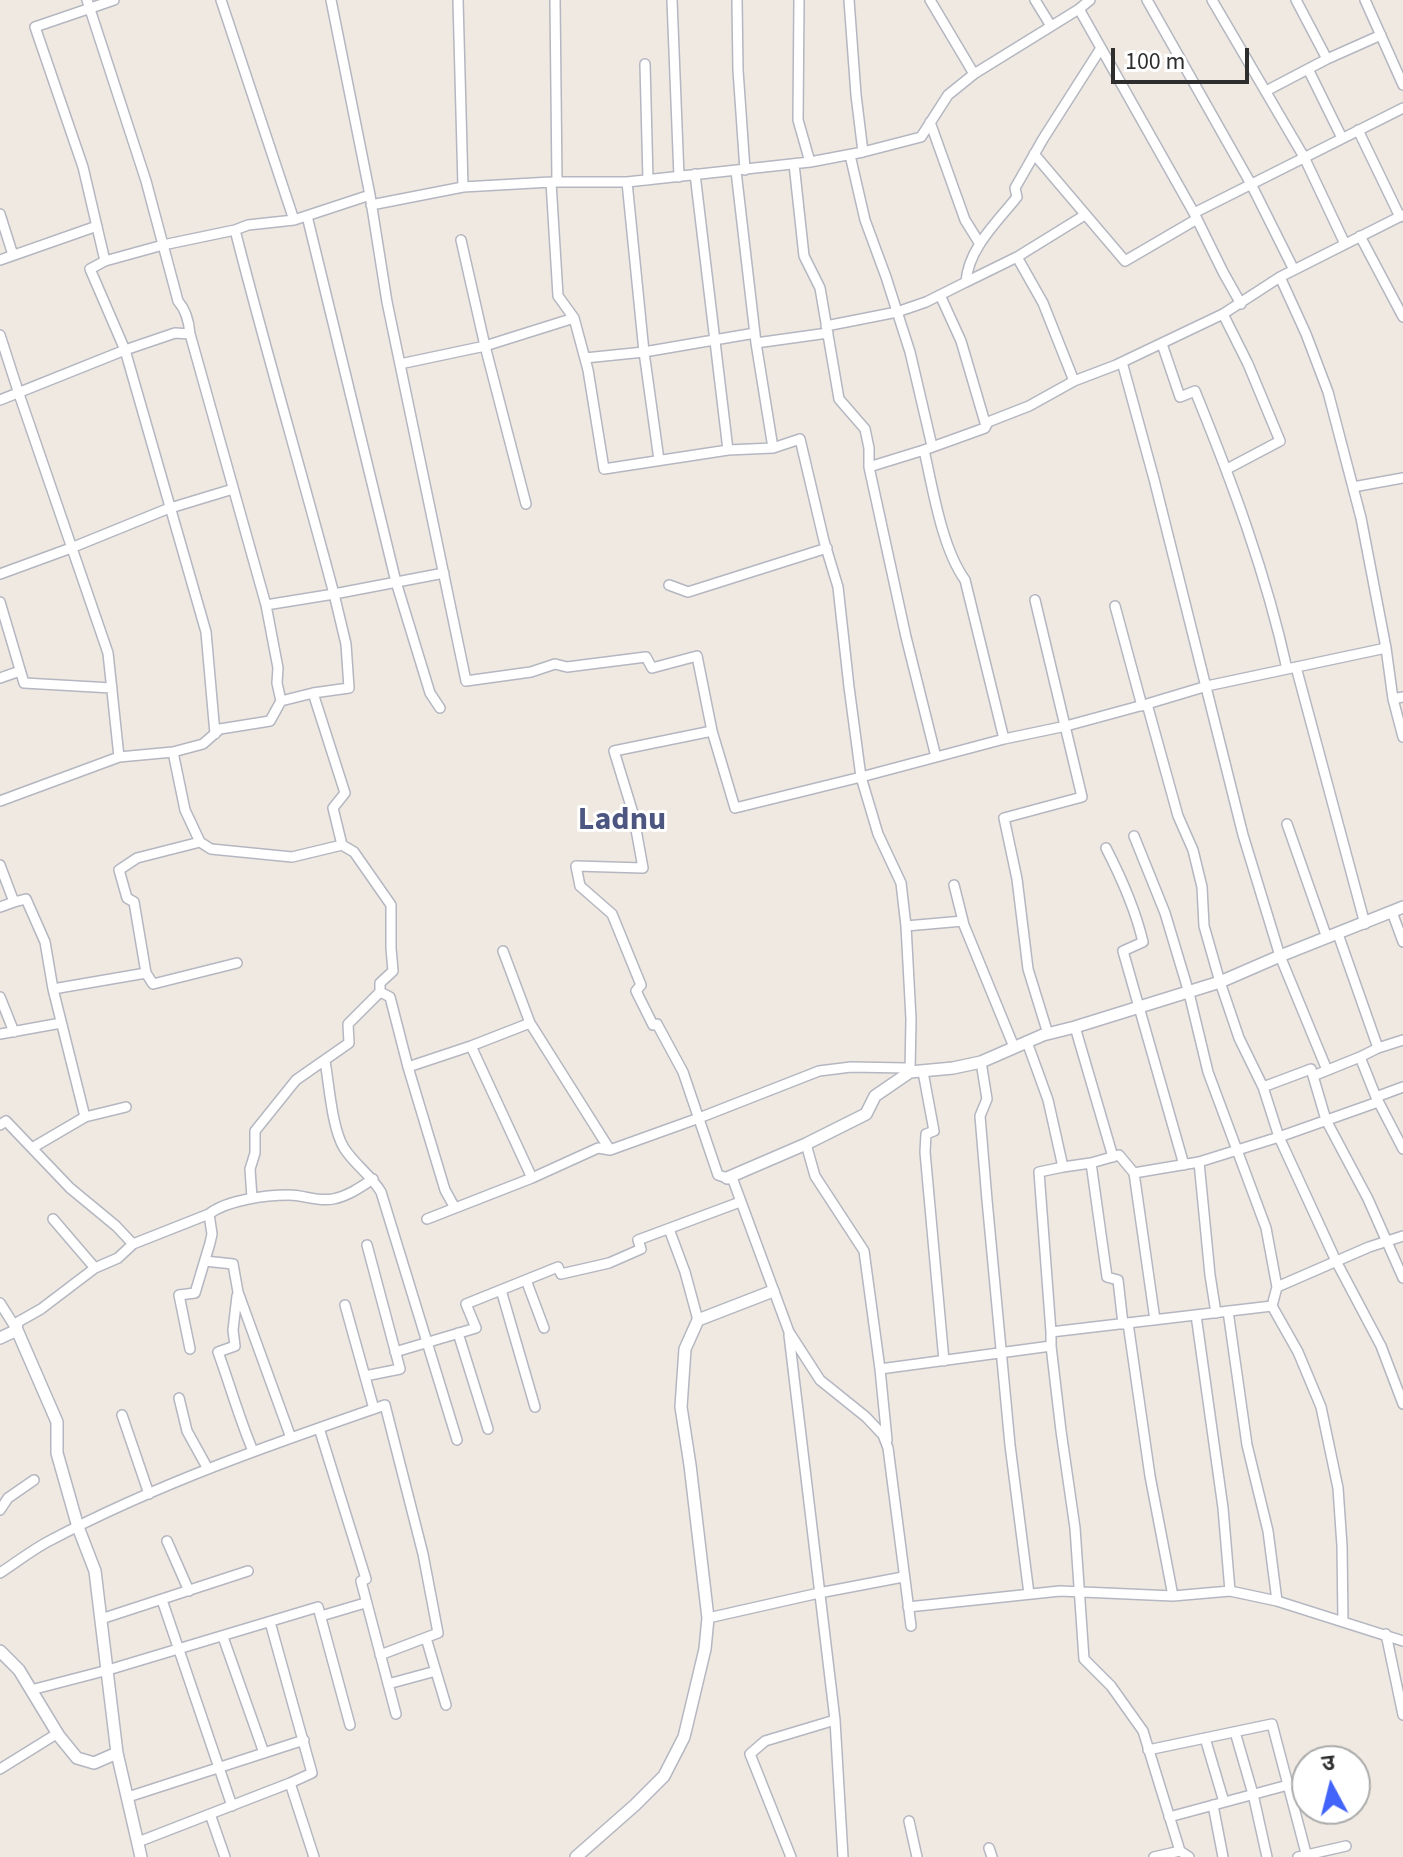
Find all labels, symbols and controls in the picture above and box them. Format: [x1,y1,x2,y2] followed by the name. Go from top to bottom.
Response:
[1115,32,1253,82] scale bar
[1125,44,1185,79] text: 100 m
[578,803,666,841] district label: Ladnu
[1291,1745,1371,1825] north arrow
[1320,1746,1337,1780] text: उ

